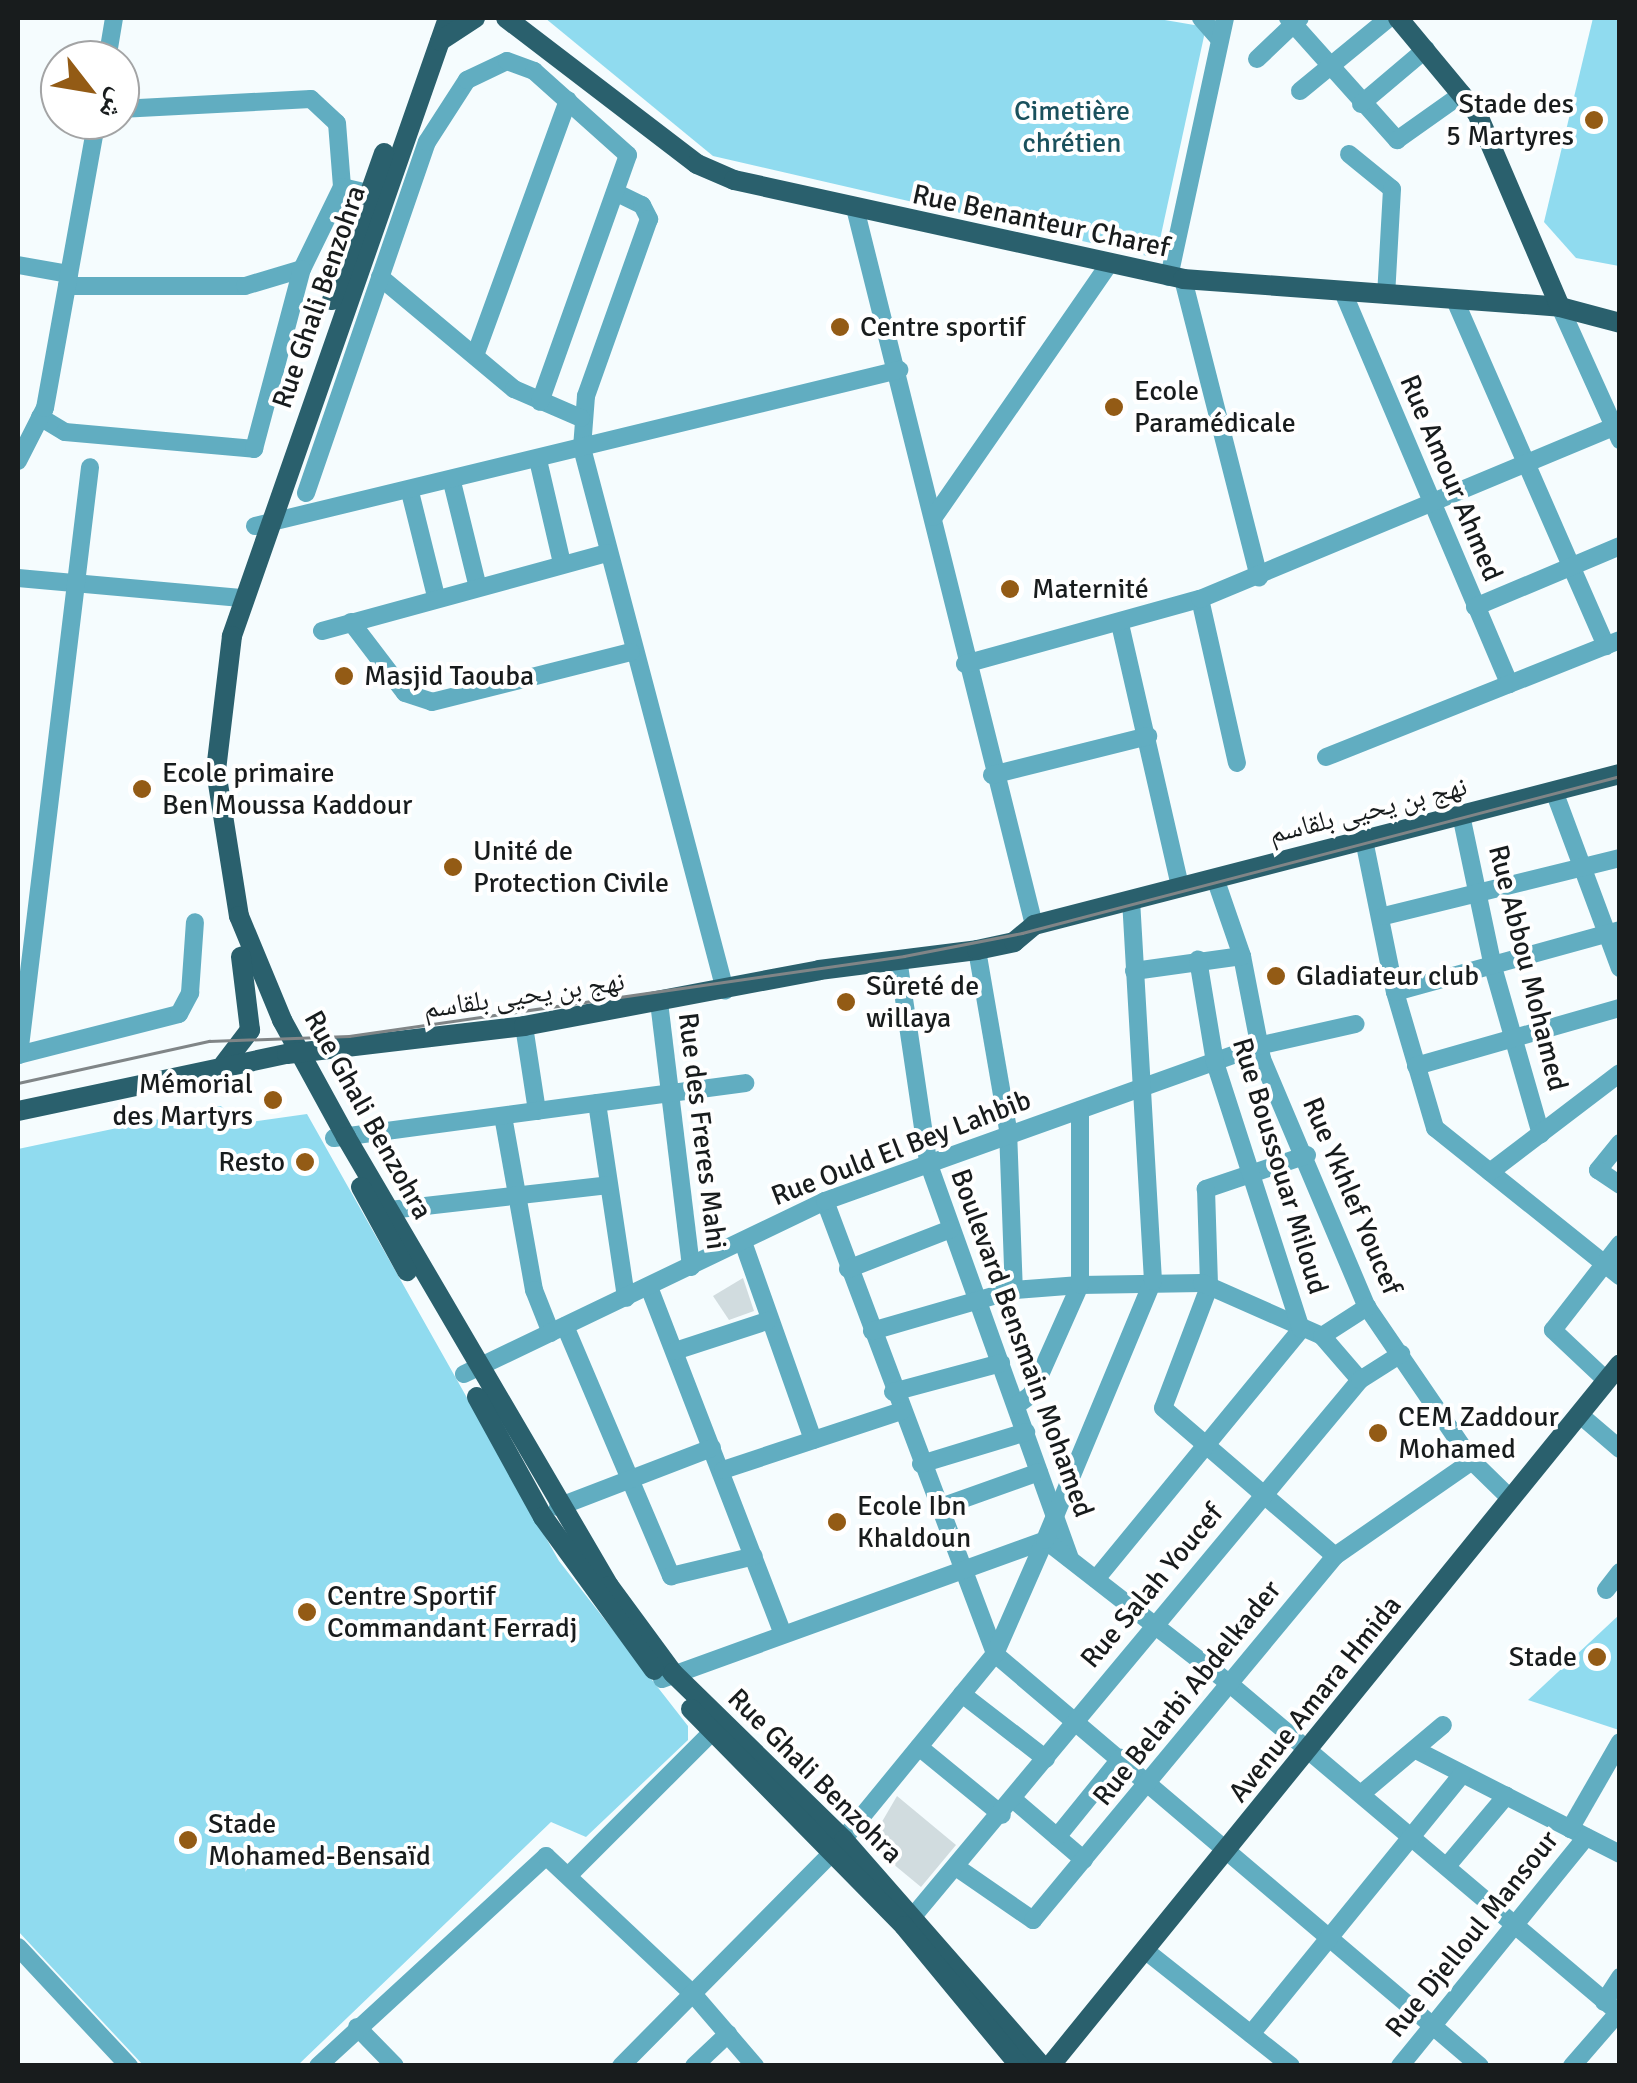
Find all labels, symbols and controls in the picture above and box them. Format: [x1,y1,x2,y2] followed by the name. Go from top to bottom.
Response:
[40,40,140,140] north arrow
[92,83,136,126] text: ش
[1446,87,1574,153] place label: Stade des 5 Martyres
[1014,94,1130,160] park label: Cimetière chrétien
[1583,109,1605,131] marker: Stade des 5 Martyres
[909,177,1173,265] street label: Rue Benanteur Charef
[265,181,373,413] street label: Rue Ghali Benzohra
[860,310,1025,344] place label: Centre sportif
[829,316,851,338] marker: Centre sportif
[1392,370,1510,586] street label: Rue Amour Ahmed
[1134,374,1296,440] place label: Ecole Paramédicale
[1103,396,1125,418] marker: Ecole Paramédicale
[1032,572,1149,606] place label: Maternité
[997,576,1023,602] marker: Maternité
[364,659,534,693] place label: Masjid Taouba
[333,665,355,687] marker: Masjid Taouba
[162,756,412,822] place label: Ecole primaire Ben Moussa Kaddour
[1266,769,1470,851] street label: نهج بن يحيى بلقاسم
[131,778,153,800] marker: Ecole primaire Ben Moussa Kaddour
[473,834,669,900] place label: Unité de Protection Civile
[1481,842,1575,1094] street label: Rue Abbou Mohamed
[442,856,464,878] marker: Unité de Protection Civile
[1296,959,1479,993] place label: Gladiateur club
[421,964,627,1026] street label: نهج بن يحيى بلقاسم
[1265,965,1287,987] marker: Gladiateur club
[866,969,979,1035] place label: Sûreté de willaya
[835,991,857,1013] marker: Sûreté de willaya
[297,1005,439,1225] street label: Rue Ghali Benzohra
[671,1011,733,1251] street label: Rue des Freres Mahi
[1225,1034,1335,1298] street label: Rue Boussouar Miloud
[112,1067,253,1133] place label: Mémorial des Martyrs
[766,1083,1036,1213] street label: Rue Ould El Bey Lahbib
[262,1089,284,1111] marker: Mémorial des Martyrs
[1295,1092,1409,1300] street label: Rue Ykhlef Youcef
[218,1145,285,1179] place label: Resto
[294,1151,316,1173] marker: Resto
[943,1164,1101,1522] street label: Boulevard Bensmain Mohamed
[1398,1400,1559,1466] place label: CEM Zaddour Mohamed
[1367,1422,1389,1444] marker: CEM Zaddour Mohamed
[857,1489,971,1555] place label: Ecole Ibn Khaldoun
[1074,1497,1230,1675] street label: Rue Salah Youcef
[826,1511,848,1533] marker: Ecole Ibn Khaldoun
[1086,1574,1288,1812] street label: Rue Belarbi Abdelkader
[327,1579,577,1645] place label: Centre Sportif Commandant Ferradj
[1221,1589,1409,1809] street label: Avenue Amara Hmida
[296,1601,318,1623] marker: Centre Sportif Commandant Ferradj
[1509,1640,1577,1674] place label: Stade
[1586,1646,1608,1668] marker: Stade
[721,1682,909,1870] street label: Rue Ghali Benzohra
[208,1807,431,1873] place label: Stade Mohamed-Bensaïd
[1378,1824,1566,2044] street label: Rue Djelloul Mansour
[177,1829,199,1851] marker: Stade Mohamed-Bensaïd

